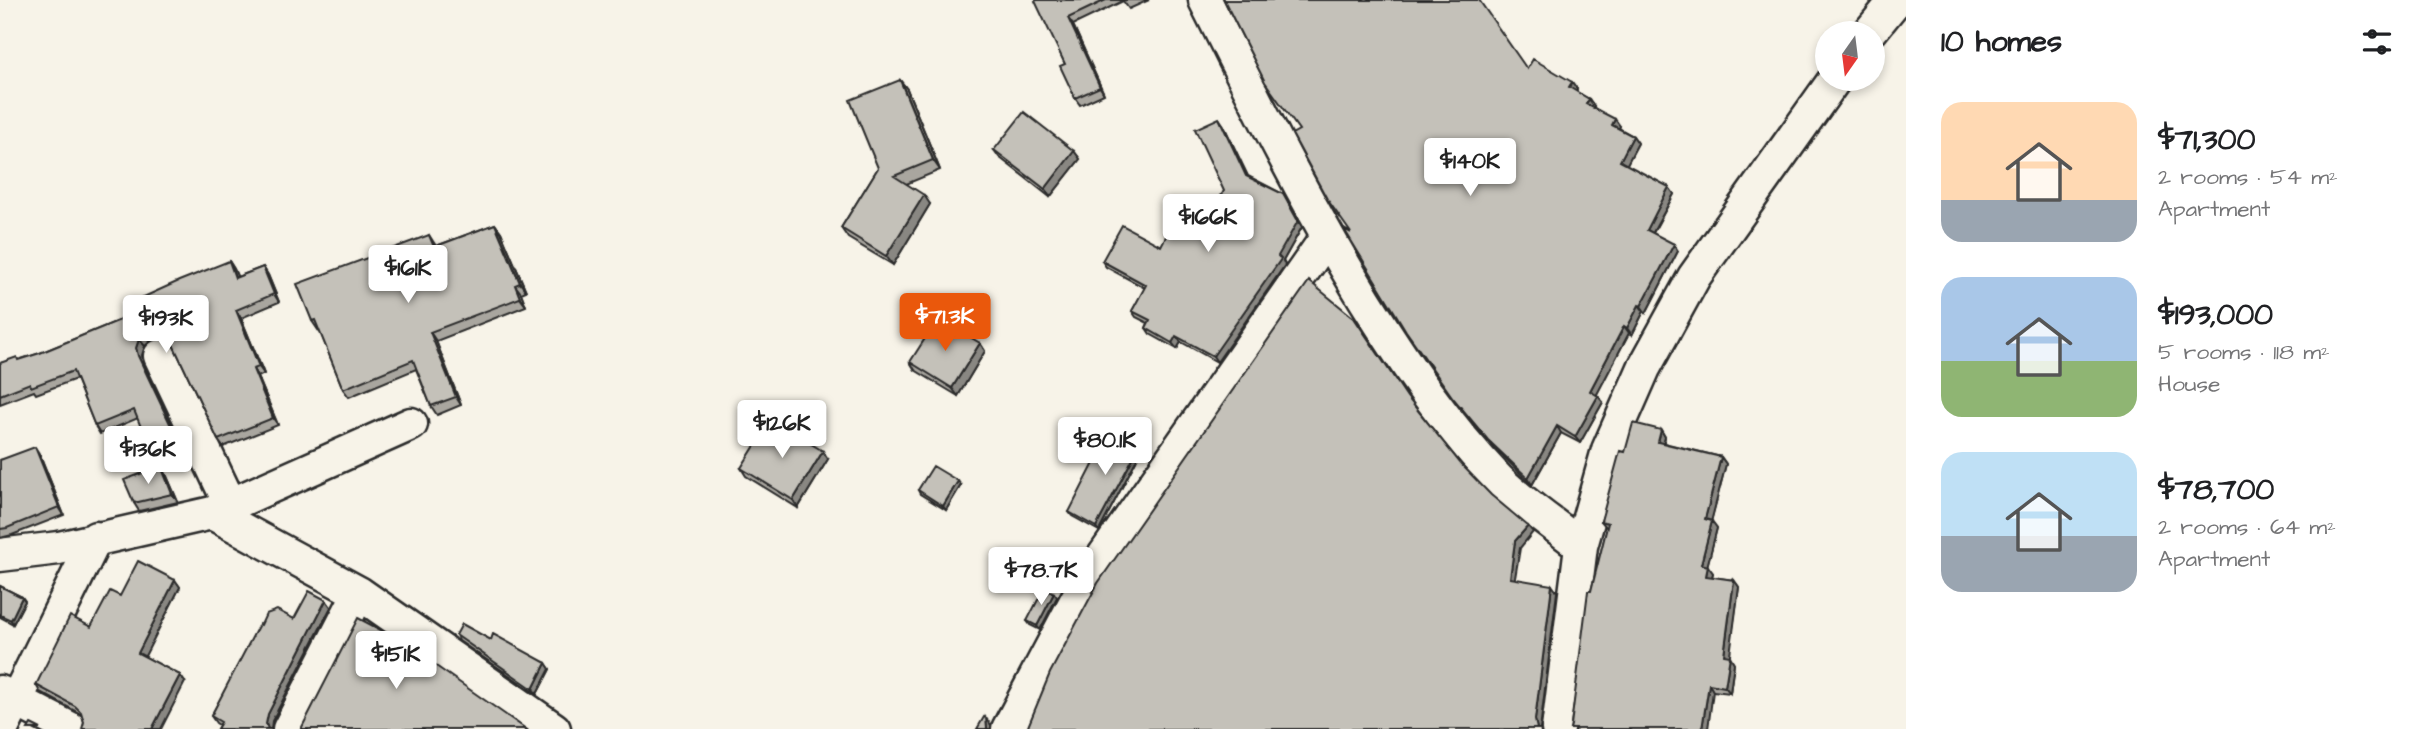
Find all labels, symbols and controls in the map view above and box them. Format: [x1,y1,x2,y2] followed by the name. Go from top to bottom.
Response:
[1815,21,1885,91] north arrow
[1815,21,1885,91] map controls
[1941,21,2062,63] text: 10 homes
[2358,23,2396,61] icon: filters
[2158,119,2255,161] text: $71,300
[1997,130,2081,214] icon: home
[1421,138,1519,198] pin: $140K
[1440,145,1500,177] text: $140K
[2158,161,2338,193] text: 2 rooms · 54 m²
[2158,193,2270,225] text: Apartment
[1159,194,1257,254] pin: $166K
[1179,201,1237,233] text: $166K
[359,246,457,305] pin: $161K
[384,252,432,284] text: $161K
[888,294,1002,353] pin: $71.3K
[2158,294,2273,336] text: $193,000
[117,296,215,355] pin: $193K
[916,300,974,332] text: $71.3K
[139,302,193,334] text: $193K
[1997,305,2081,389] icon: home
[2158,336,2330,368] text: 5 rooms · 118 m²
[2158,368,2221,400] text: House
[733,400,831,460] pin: $126K
[753,407,811,439] text: $126K
[1048,418,1162,477] pin: $80.1K
[1074,424,1136,456] text: $80.1K
[99,426,197,486] pin: $136K
[120,433,176,465] text: $136K
[2158,469,2274,511] text: $78,700
[1997,480,2081,564] icon: home
[2158,511,2336,543] text: 2 rooms · 64 m²
[2158,543,2270,575] text: Apartment
[984,548,1098,607] pin: $78.7K
[1004,554,1078,586] text: $78.7K
[347,632,445,691] pin: $151K
[372,638,420,670] text: $151K

